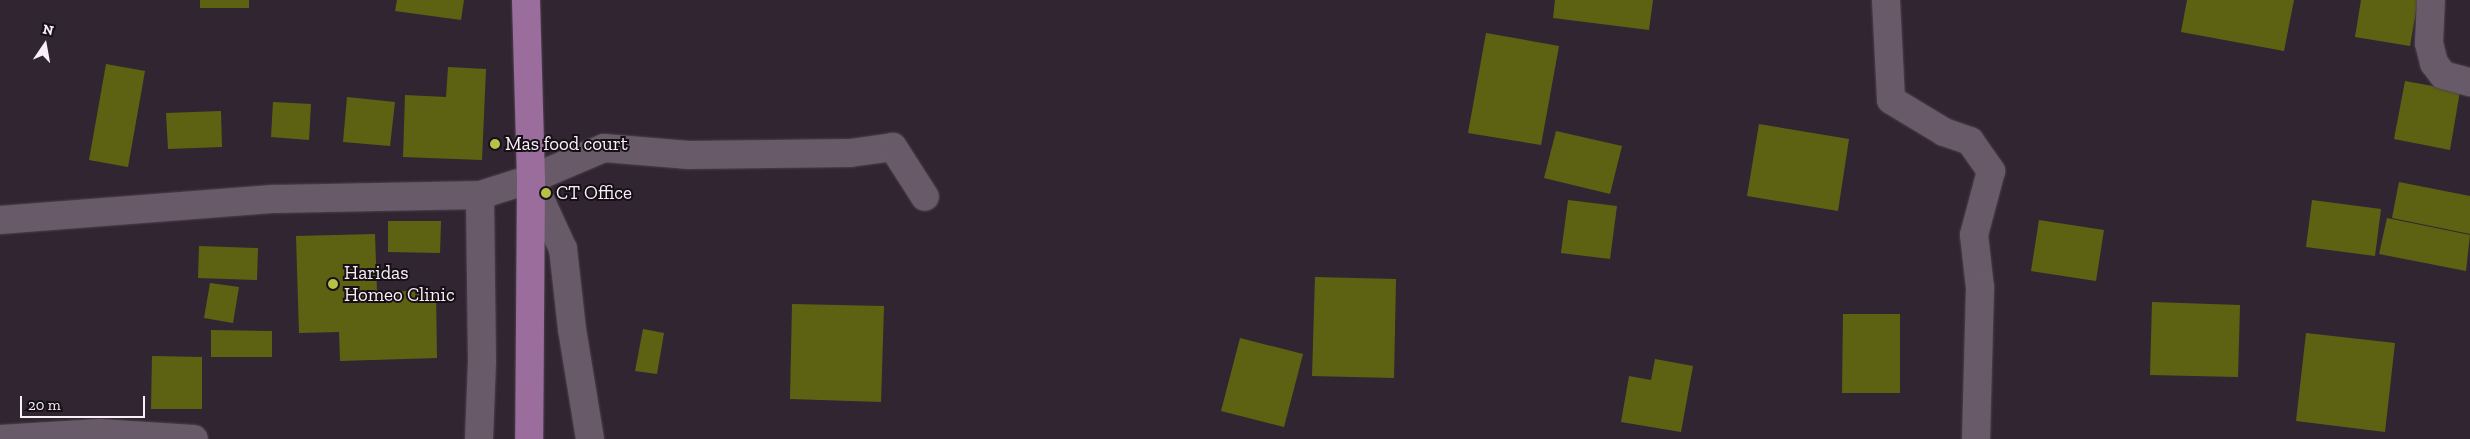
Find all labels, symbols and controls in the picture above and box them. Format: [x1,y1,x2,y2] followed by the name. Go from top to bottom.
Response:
[20,20,70,70] north arrow
[41,20,55,39] text: N
[505,133,628,155] place label: Mas food court
[489,138,501,150] marker: Mas food court
[556,182,632,204] place label: CT Office
[540,187,552,199] marker: CT Office
[344,262,455,306] place label: Haridas Homeo Clinic
[326,277,340,291] marker: Haridas Homeo Clinic
[22,386,148,418] scale bar
[28,396,61,414] text: 20 m

